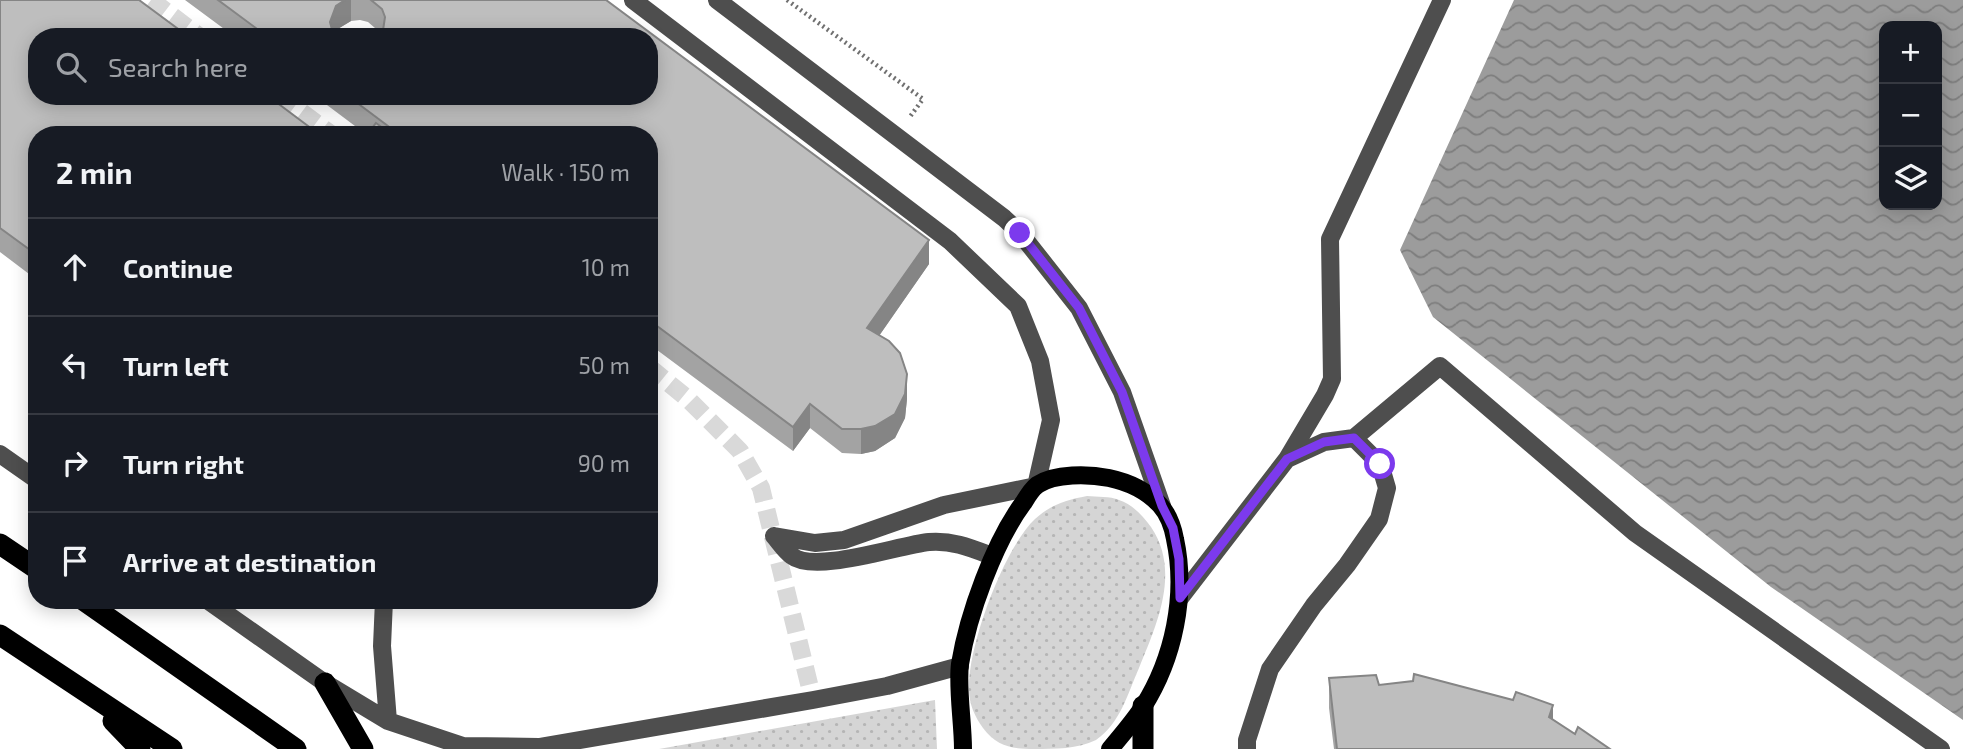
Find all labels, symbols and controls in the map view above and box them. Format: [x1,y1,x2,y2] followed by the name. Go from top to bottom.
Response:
[1879,21,1942,210] map controls
[1879,21,1942,84] button: +
[28,28,658,105] search box
[52,48,90,86] icon: search
[108,51,248,82] text: Search here
[1879,84,1942,147] button: −
[1879,147,1942,210] button: layers
[56,154,133,190] text: 2 min
[501,158,630,186] text: Walk · 150 m
[1004,217,1035,248] route end
[56,248,94,286] icon: ahead
[123,252,233,283] text: Continue
[582,253,630,281] text: 10 m
[56,346,94,384] icon: left
[123,350,229,381] text: Turn left
[579,351,630,379] text: 50 m
[56,444,94,482] icon: right
[123,448,244,479] text: Turn right
[1364,448,1395,479] route start
[578,449,630,477] text: 90 m
[56,542,94,580] icon: arrive
[123,546,376,577] text: Arrive at destination

